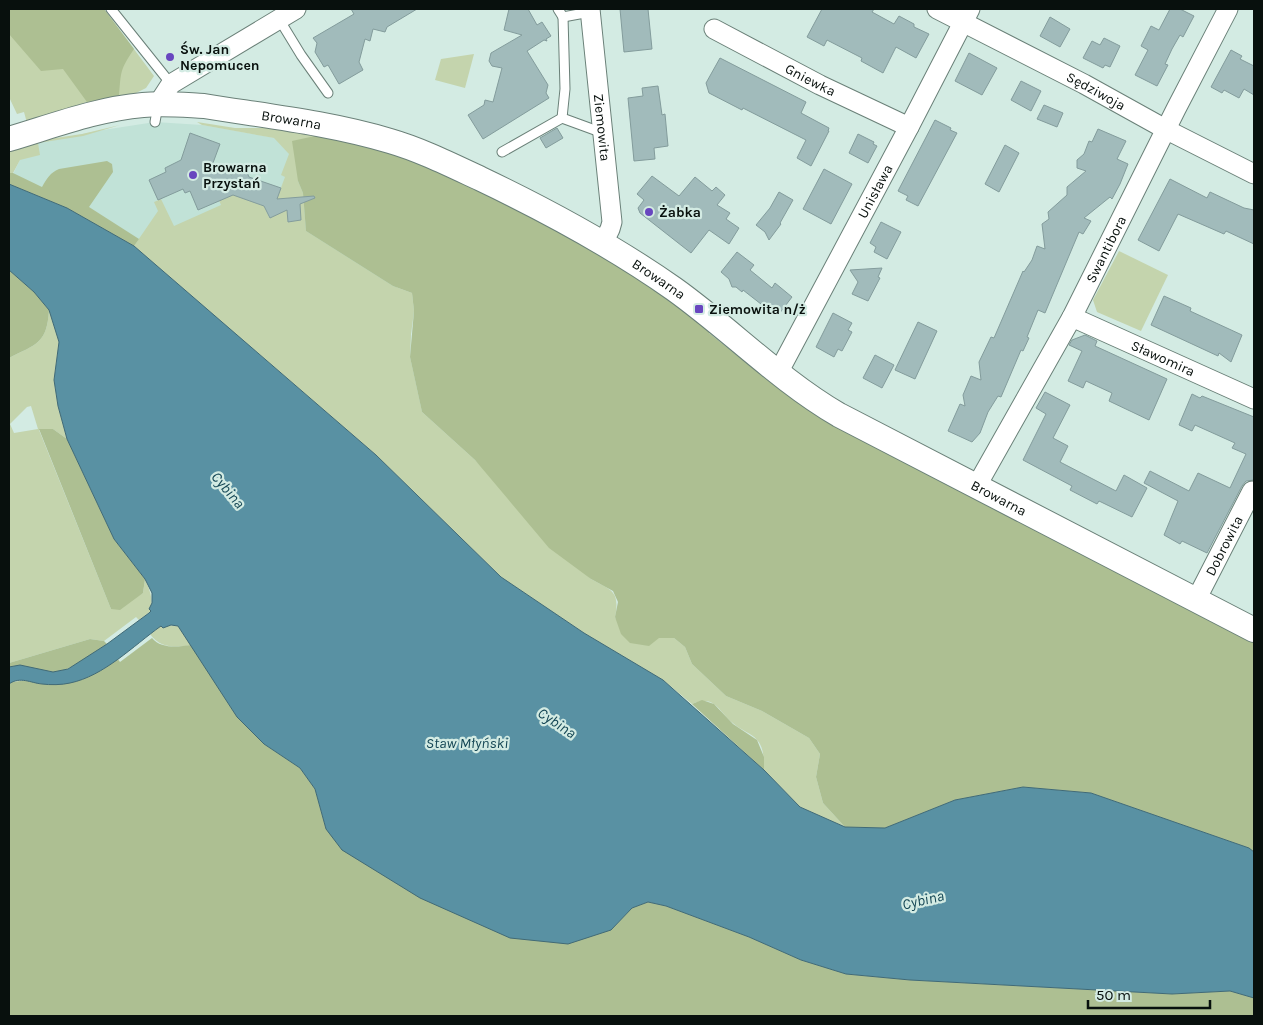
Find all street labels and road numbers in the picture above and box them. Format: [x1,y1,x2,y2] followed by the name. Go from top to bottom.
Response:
[782,60,838,100] street label: Gniewka
[1064,68,1129,114] street label: Sędziwoja
[590,93,614,162] street label: Ziemowita
[260,106,323,133] street label: Browarna
[854,161,896,221] street label: Unisława
[1082,213,1130,286] street label: Swantibora
[629,255,689,303] street label: Browarna
[1129,336,1198,380] street label: Sławomira
[968,476,1030,519] street label: Browarna
[1201,513,1246,579] street label: Dobrowita

